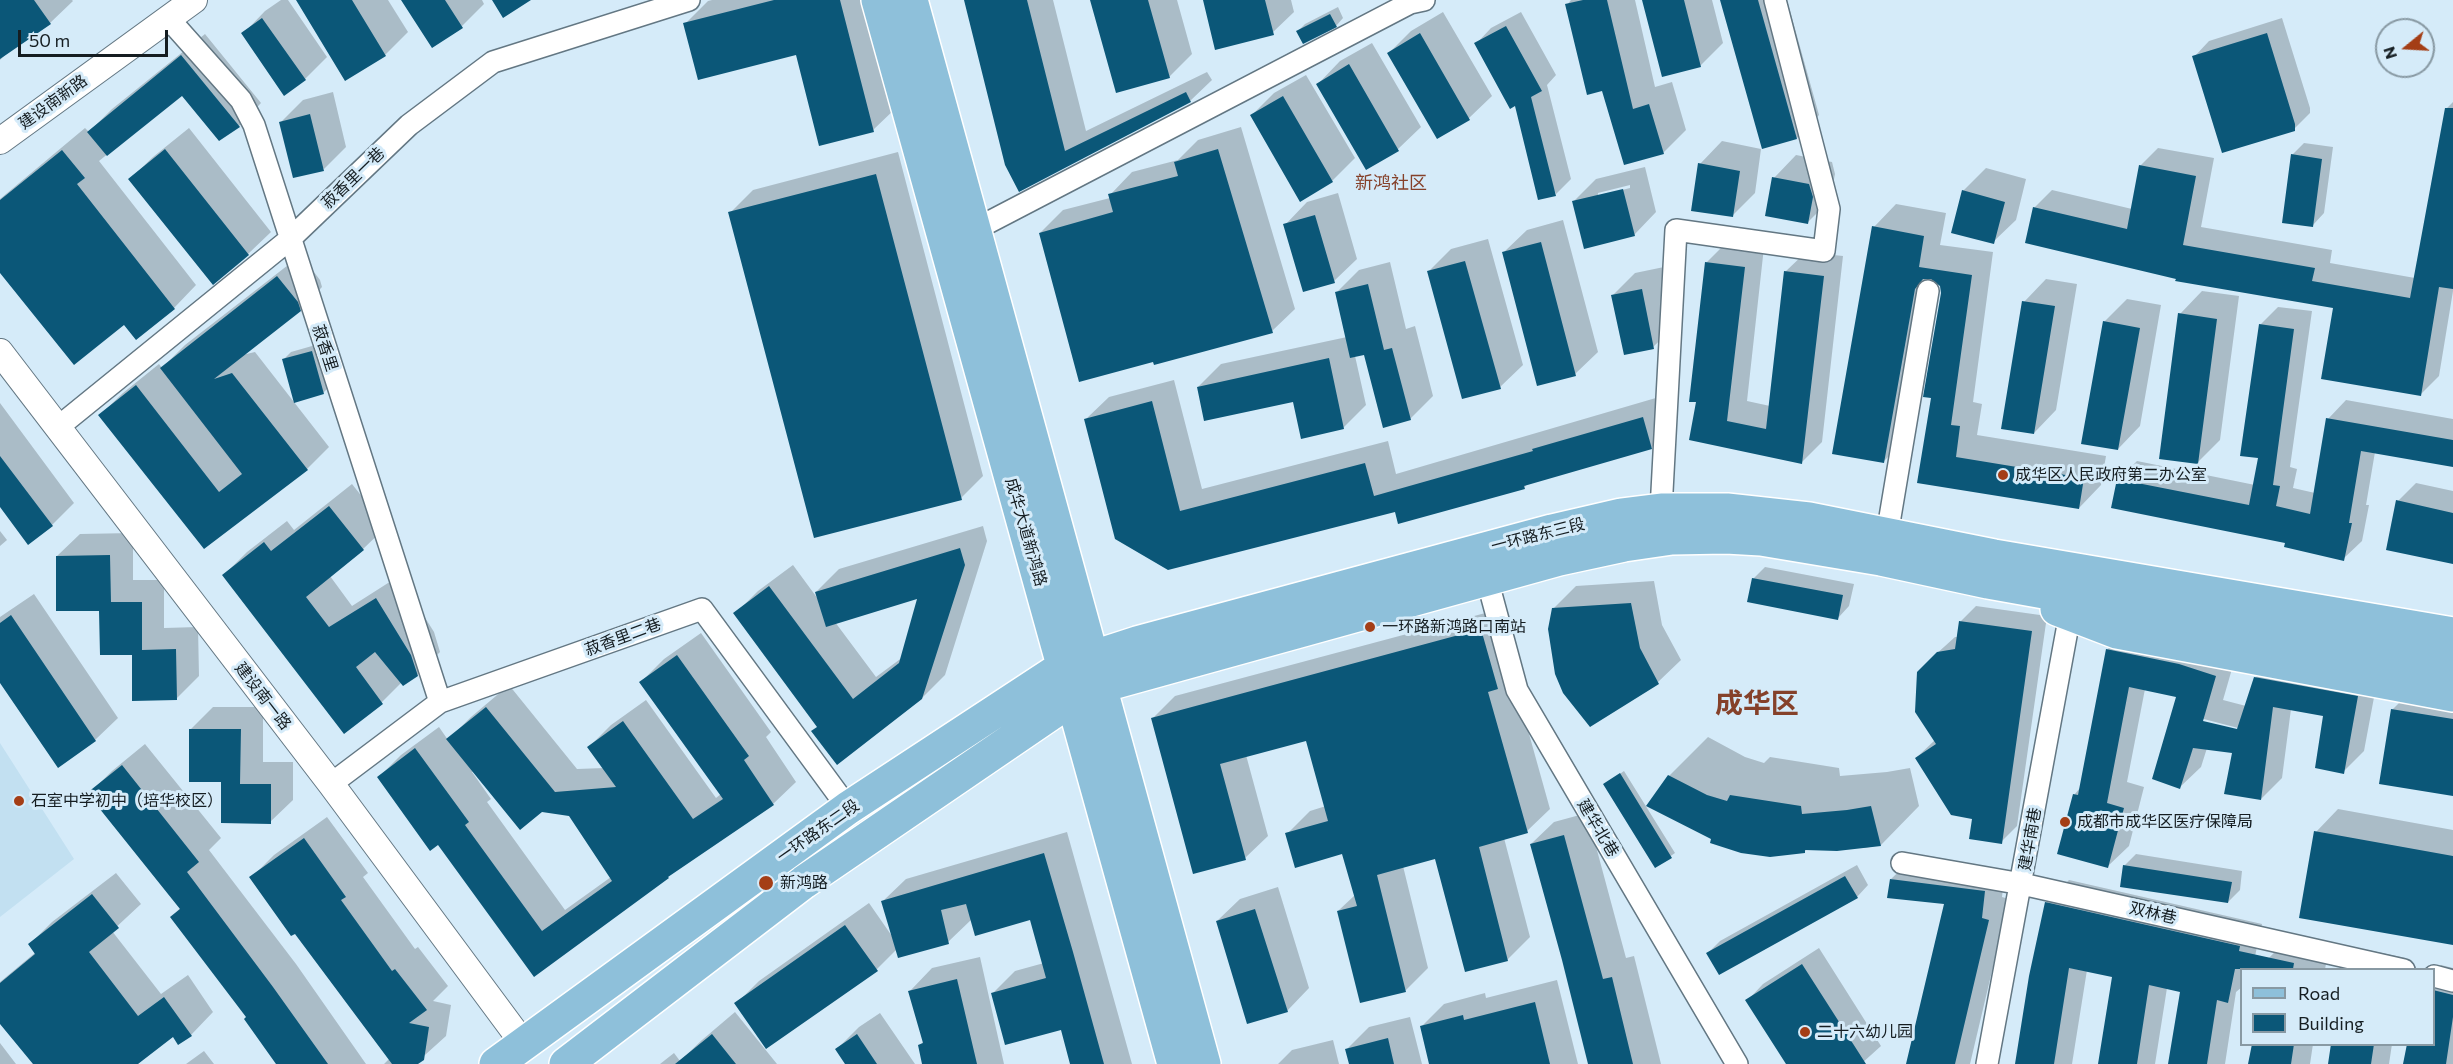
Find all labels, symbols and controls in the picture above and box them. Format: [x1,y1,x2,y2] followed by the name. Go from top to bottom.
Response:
[21,18,171,56] scale bar
[2375,18,2435,78] north arrow
[29,29,70,51] text: 50 m
[2378,44,2400,62] text: N
[15,71,91,133] street label: 建设南新路
[318,143,388,213] street label: 菽香里一巷
[1355,172,1427,194] district label: 新鸿社区
[308,322,342,374] street label: 菽香里
[2015,465,2207,485] place label: 成华区人民政府第二办公室
[1996,468,2010,482] marker: 成华区人民政府第二办公室
[1001,476,1051,588] street label: 成华大道新鸿路
[1489,514,1587,556] street label: 一环路东三段
[582,614,664,660] street label: 菽香里二巷
[1382,617,1526,637] place label: 一环路新鸿路口南站
[1363,620,1377,634] marker: 一环路新鸿路口南站
[231,659,295,733] street label: 建设南一路
[1715,687,1799,721] district label: 成华区
[31,791,223,811] place label: 石室中学初中（培华校区）
[12,794,26,808] marker: 石室中学初中（培华校区）
[773,796,863,866] street label: 一环路东二段
[1573,796,1623,860] street label: 建华北巷
[2015,806,2045,872] street label: 建华南巷
[2077,812,2253,832] place label: 成都市成华区医疗保障局
[2058,815,2072,829] marker: 成都市成华区医疗保障局
[780,873,828,893] place label: 新鸿路
[757,874,775,892] marker: 新鸿路
[2127,898,2179,928] street label: 双林巷
[2240,968,2435,1046] legend
[2298,982,2340,1004] text: Road
[2298,1012,2364,1034] text: Building
[1817,1022,1913,1042] place label: 二十六幼儿园
[1798,1025,1812,1039] marker: 二十六幼儿园

